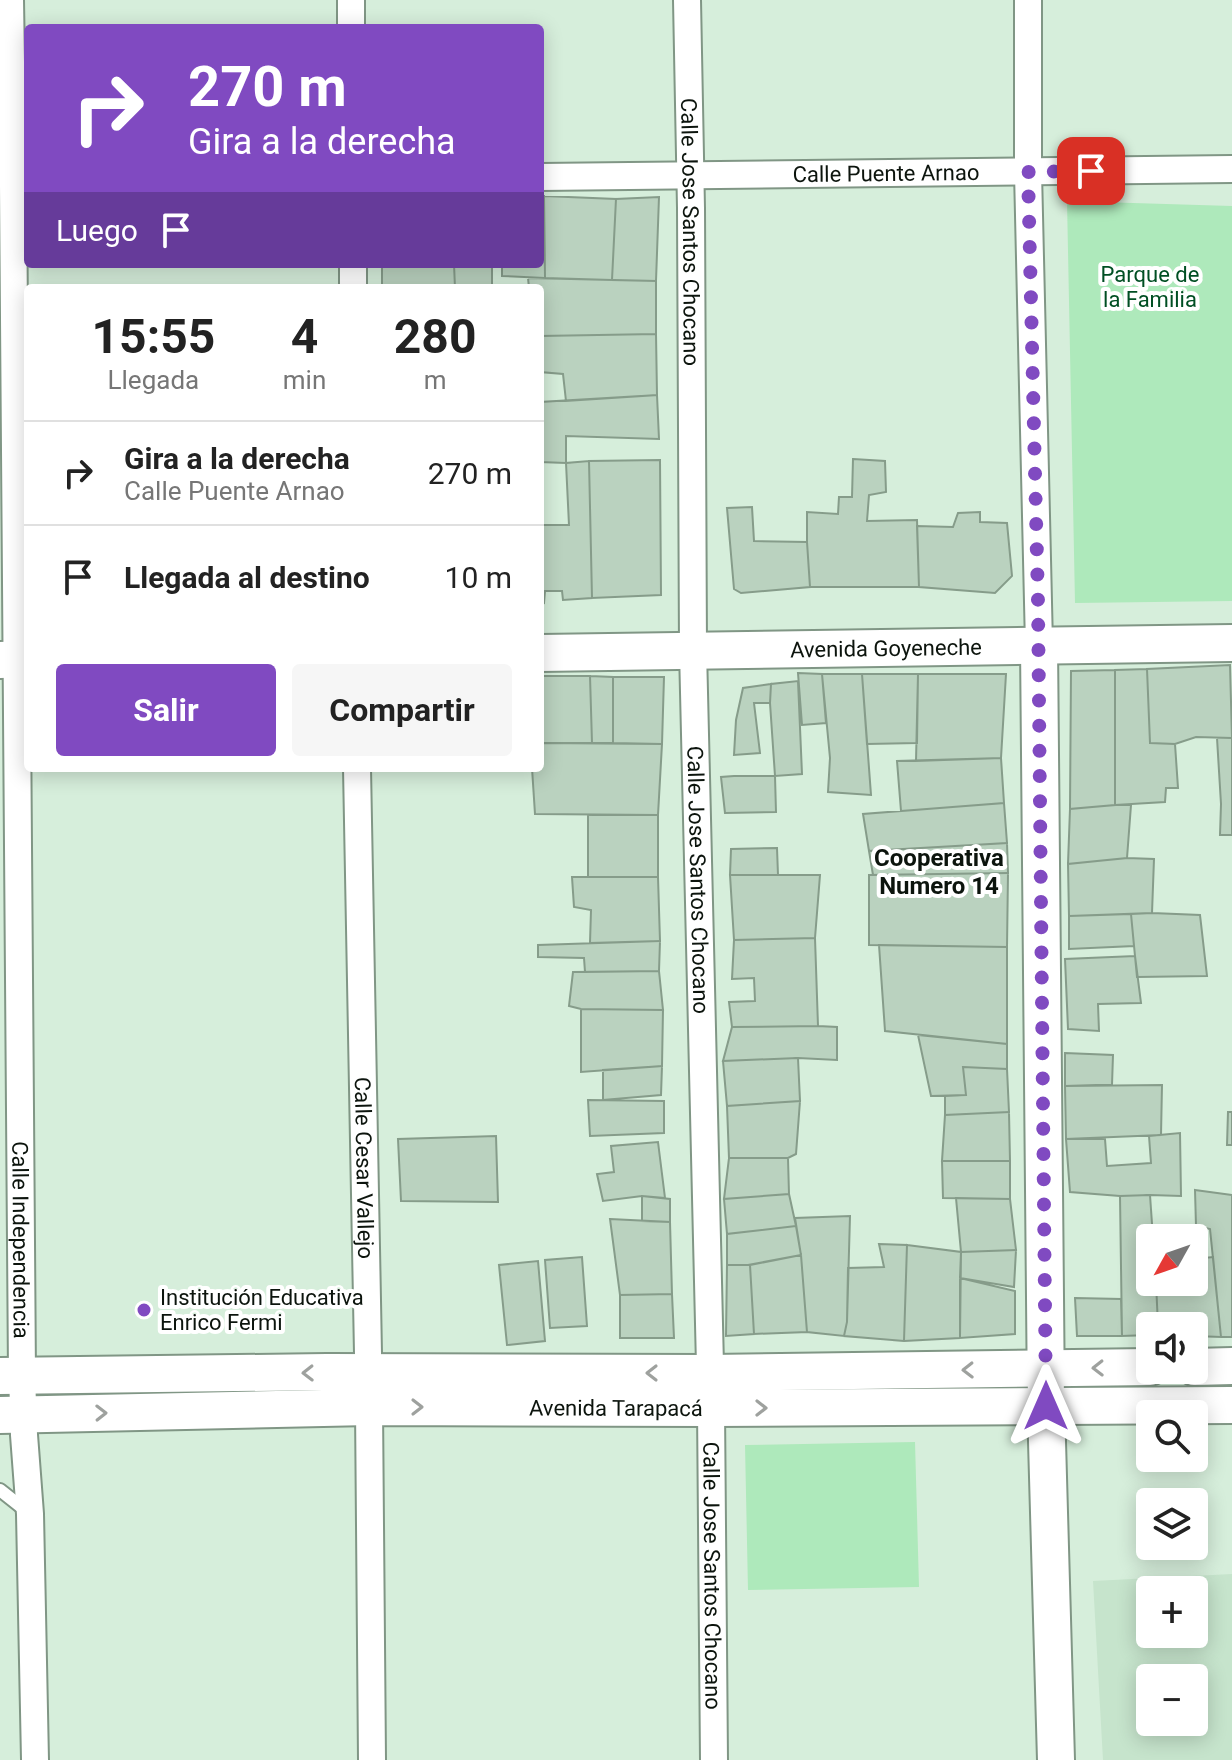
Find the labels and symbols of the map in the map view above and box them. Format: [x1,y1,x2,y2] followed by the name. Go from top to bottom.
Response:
[676,98,704,366] street label: Calle Jose Santos Chocano
[1057,137,1125,205] pin
[792,160,980,187] street label: Calle Puente Arnao
[1101,262,1199,312] park label: Parque de la Familia
[790,635,982,662] street label: Avenida Goyeneche
[682,746,714,1014] street label: Calle Jose Santos Chocano
[874,844,1004,900] district label: Cooperativa Numero 14
[350,1077,378,1259] street label: Calle Cesar Vallejo
[7,1141,34,1339] street label: Calle Independencia
[1136,1224,1208,1296] north arrow
[160,1285,364,1335] place label: Institución Educativa Enrico Fermi
[135,1301,153,1319] marker: Institución Educativa Enrico Fermi
[1091,1359,1104,1377] one-way arrow
[961,1361,974,1378] one-way arrow
[301,1364,314,1381] one-way arrow
[645,1364,658,1382] one-way arrow
[1004,1364,1088,1448] position arrow
[529,1395,703,1421] street label: Avenida Tarapacá
[411,1398,424,1416] one-way arrow
[755,1399,768,1417] one-way arrow
[95,1404,108,1422] one-way arrow
[698,1442,726,1710] street label: Calle Jose Santos Chocano

